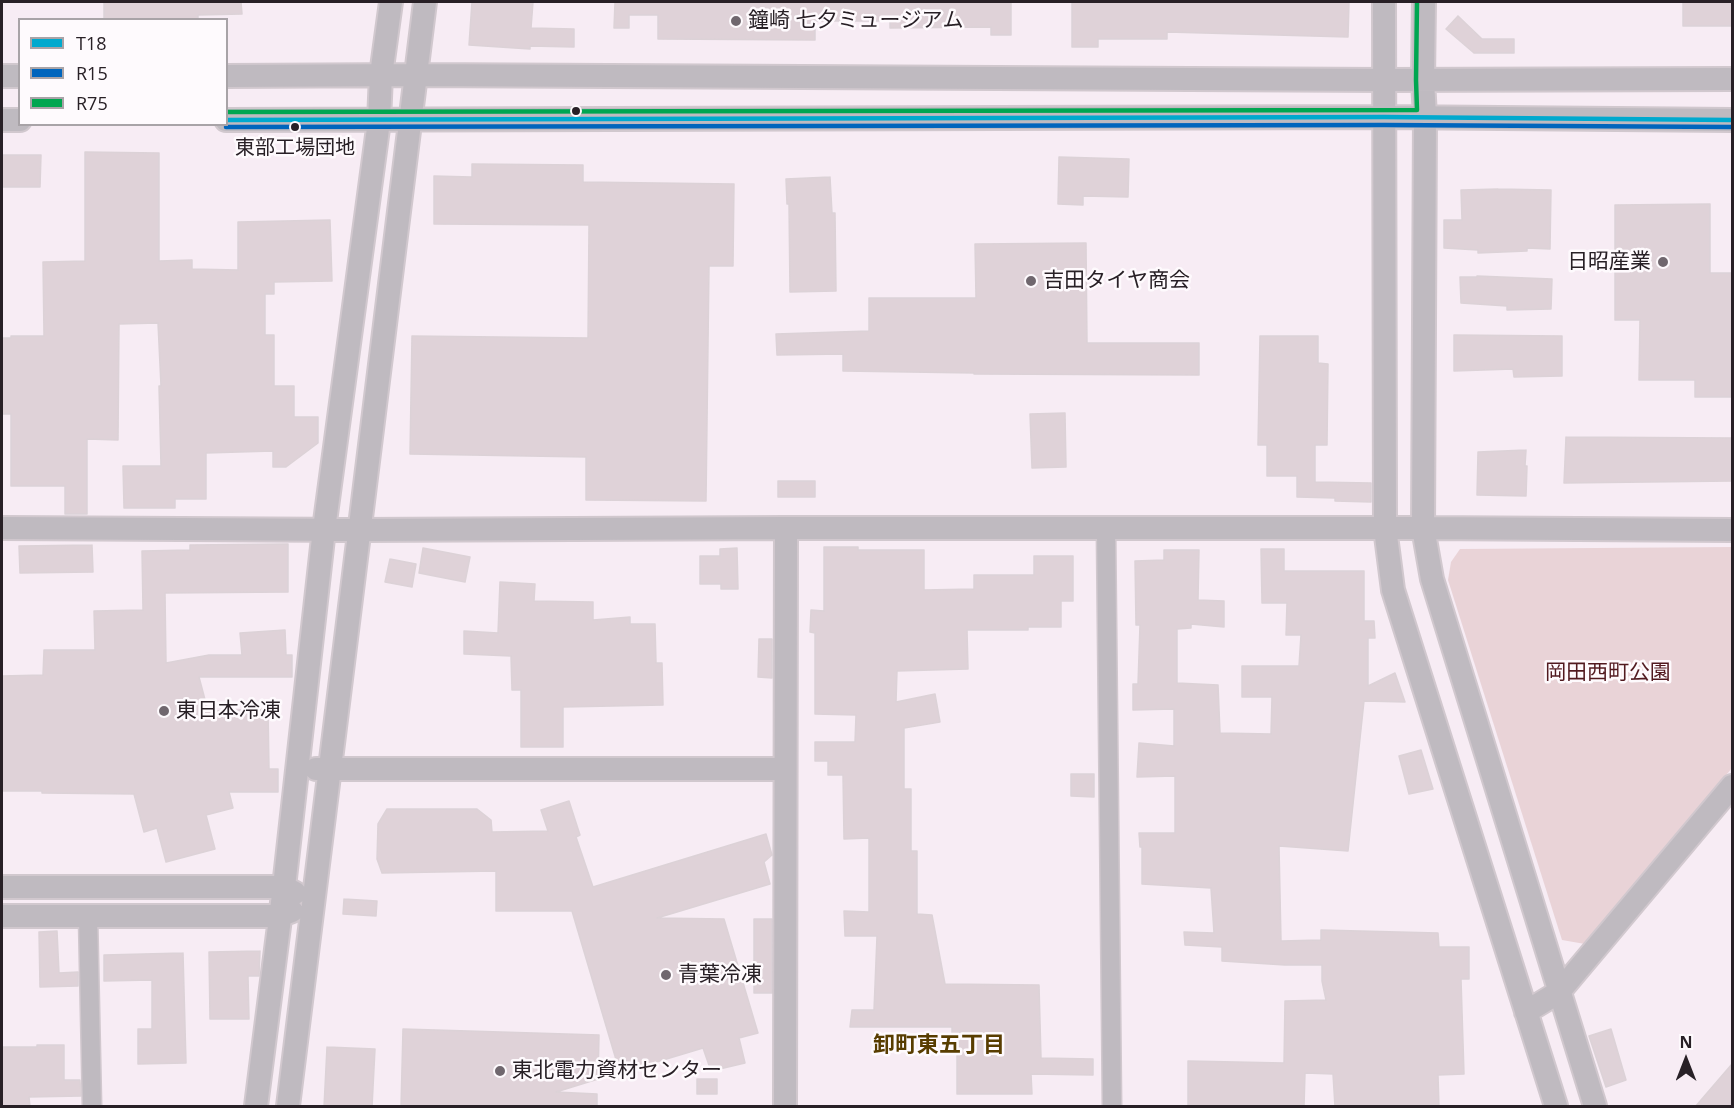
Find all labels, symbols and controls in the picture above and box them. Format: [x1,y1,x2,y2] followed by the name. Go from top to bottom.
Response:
[748,8,963,34] place label: 鐘崎 七夕ミュージアム
[729,14,743,28] marker: 鐘崎 七夕ミュージアム
[18,18,228,126] legend
[76,31,107,55] text: T18
[76,61,108,85] text: R15
[76,91,108,115] text: R75
[570,105,582,117] unlabelled marker
[289,121,301,133] marker: 東部工場団地
[235,136,355,160] place label: 東部工場団地
[1567,249,1651,275] place label: 日昭産業
[1656,255,1670,269] marker: 日昭産業
[1043,268,1190,294] place label: 吉田タイヤ商会
[1024,274,1038,288] marker: 吉田タイヤ商会
[1545,660,1671,686] park label: 岡田西町公園
[176,698,281,724] place label: 東日本冷凍
[157,704,171,718] marker: 東日本冷凍
[678,962,762,988] place label: 青葉冷凍
[659,968,673,982] marker: 青葉冷凍
[1656,1030,1716,1090] north arrow
[1679,1031,1693,1053] text: N
[873,1033,1005,1059] district label: 卸町東五丁目
[512,1058,722,1084] place label: 東北電力資材センター
[493,1064,507,1078] marker: 東北電力資材センター

